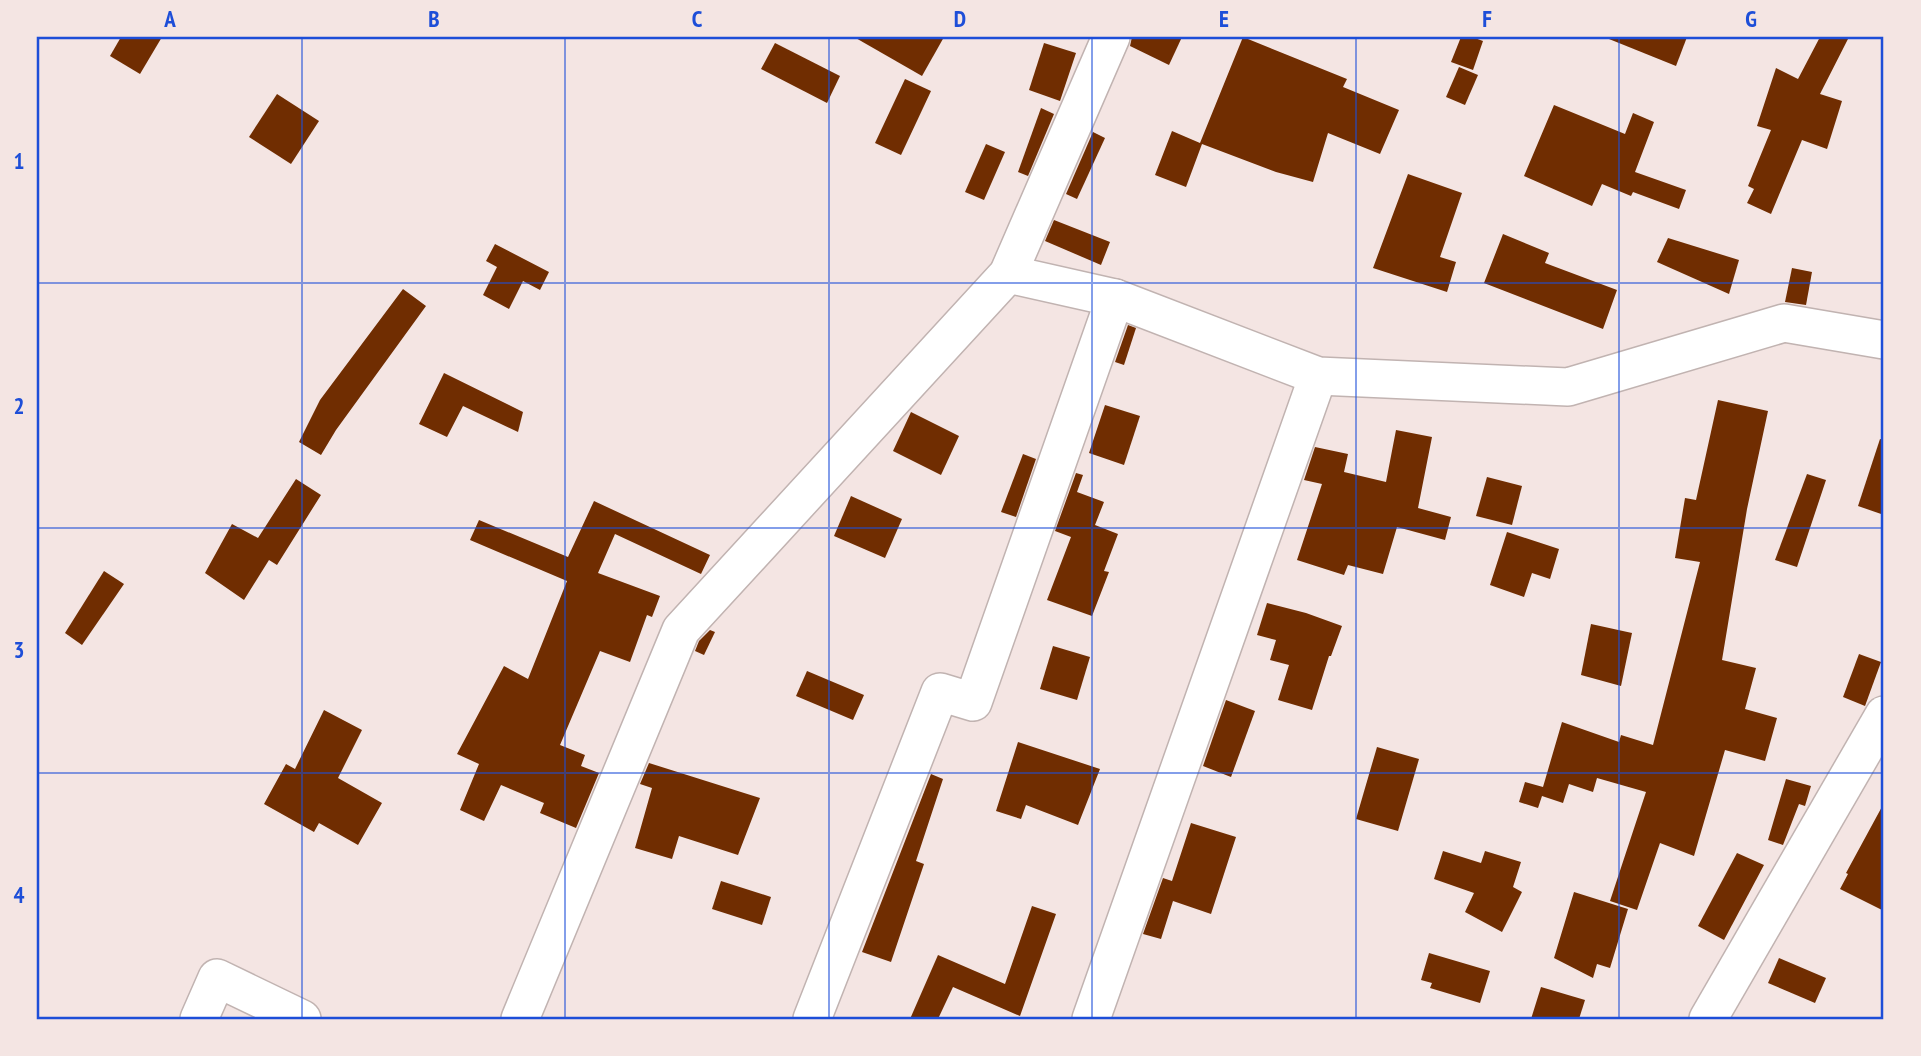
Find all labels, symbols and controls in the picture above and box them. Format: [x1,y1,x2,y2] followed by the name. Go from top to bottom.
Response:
[163,4,176,33] text: A
[428,4,440,33] text: B
[692,4,703,33] text: C
[954,4,966,33] text: D
[1219,4,1229,33] text: E
[1482,4,1492,33] text: F
[1745,4,1757,33] text: G
[14,146,25,175] text: 1
[14,391,25,420] text: 2
[14,635,25,664] text: 3
[14,880,25,909] text: 4

